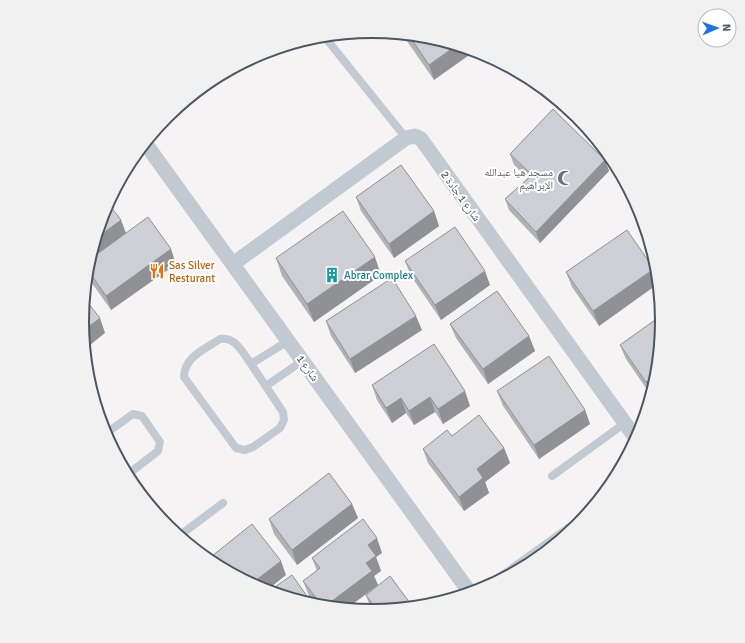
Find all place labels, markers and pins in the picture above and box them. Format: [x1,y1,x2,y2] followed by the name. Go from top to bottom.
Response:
[484,166,553,193] place label: مسجد هيا عبدالله الإبراهيم
[556,169,574,187] mosque icon: مسجد هيا عبدالله الإبراهيم
[169,259,215,285] place label: Sas Silver Resturant
[148,262,166,280] restaurant icon: Sas Silver Resturant
[323,266,341,284] building icon: Abrar Complex
[344,269,413,282] place label: Abrar Complex

